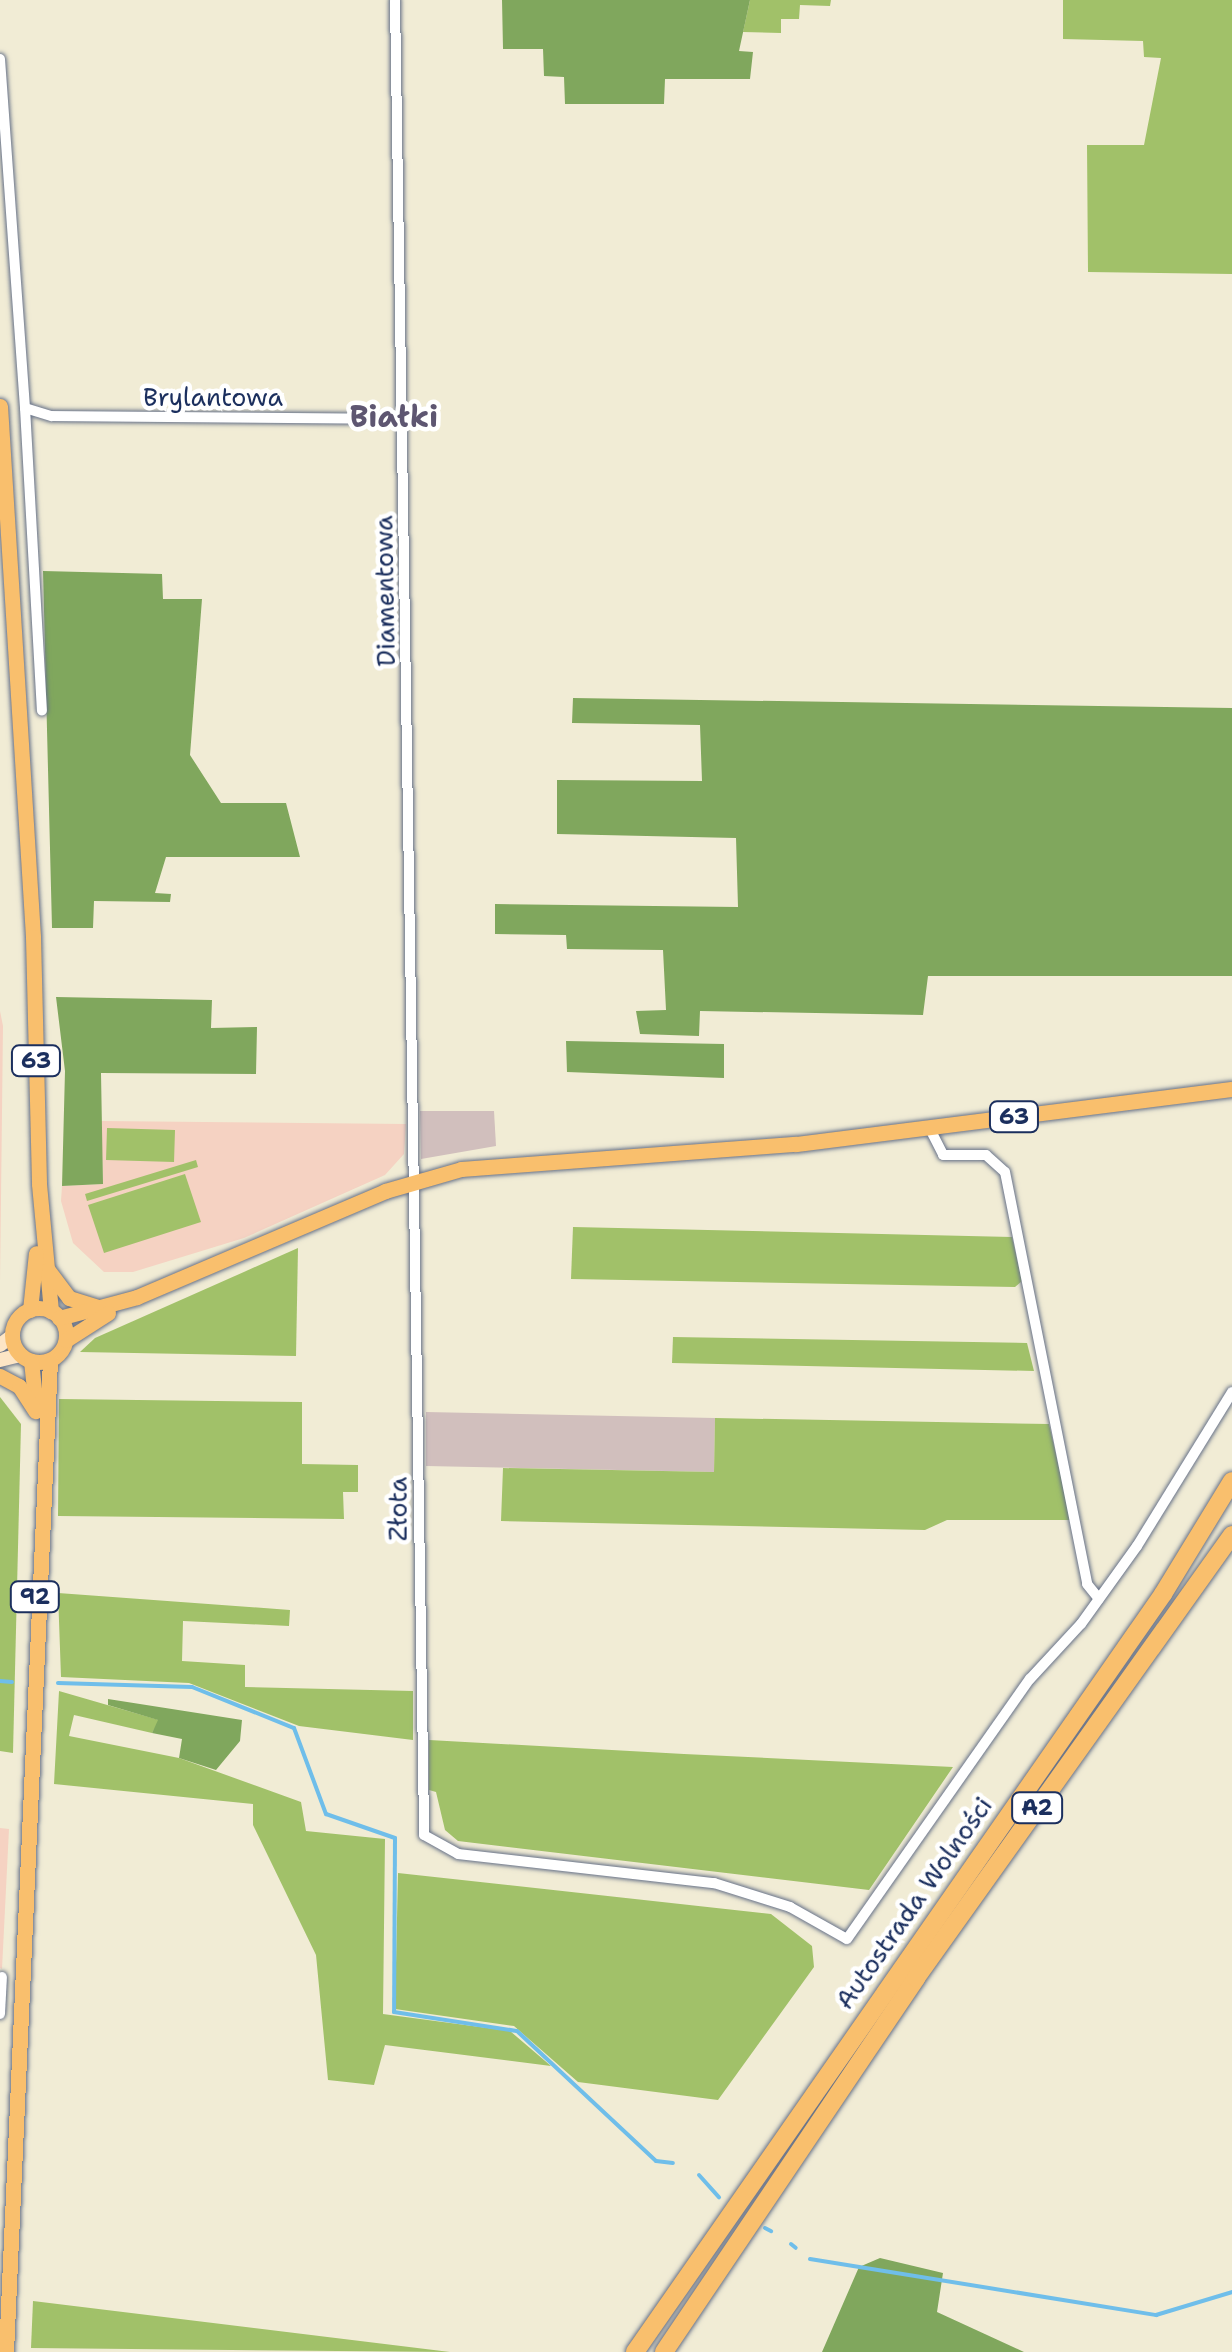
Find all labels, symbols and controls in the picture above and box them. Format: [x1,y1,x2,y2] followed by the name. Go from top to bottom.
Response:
[143,382,283,412] street label: Brylantowa
[350,399,438,435] district label: Białki
[369,515,401,667] street label: Diamentowa
[8,1044,64,1078] road number: 63
[986,1100,1042,1134] road number: 63
[383,1477,413,1541] street label: Złota
[8,1580,62,1614] road number: 92
[829,1791,999,2015] street label: Autostrada Wolności
[1010,1791,1064,1825] road number: A2

